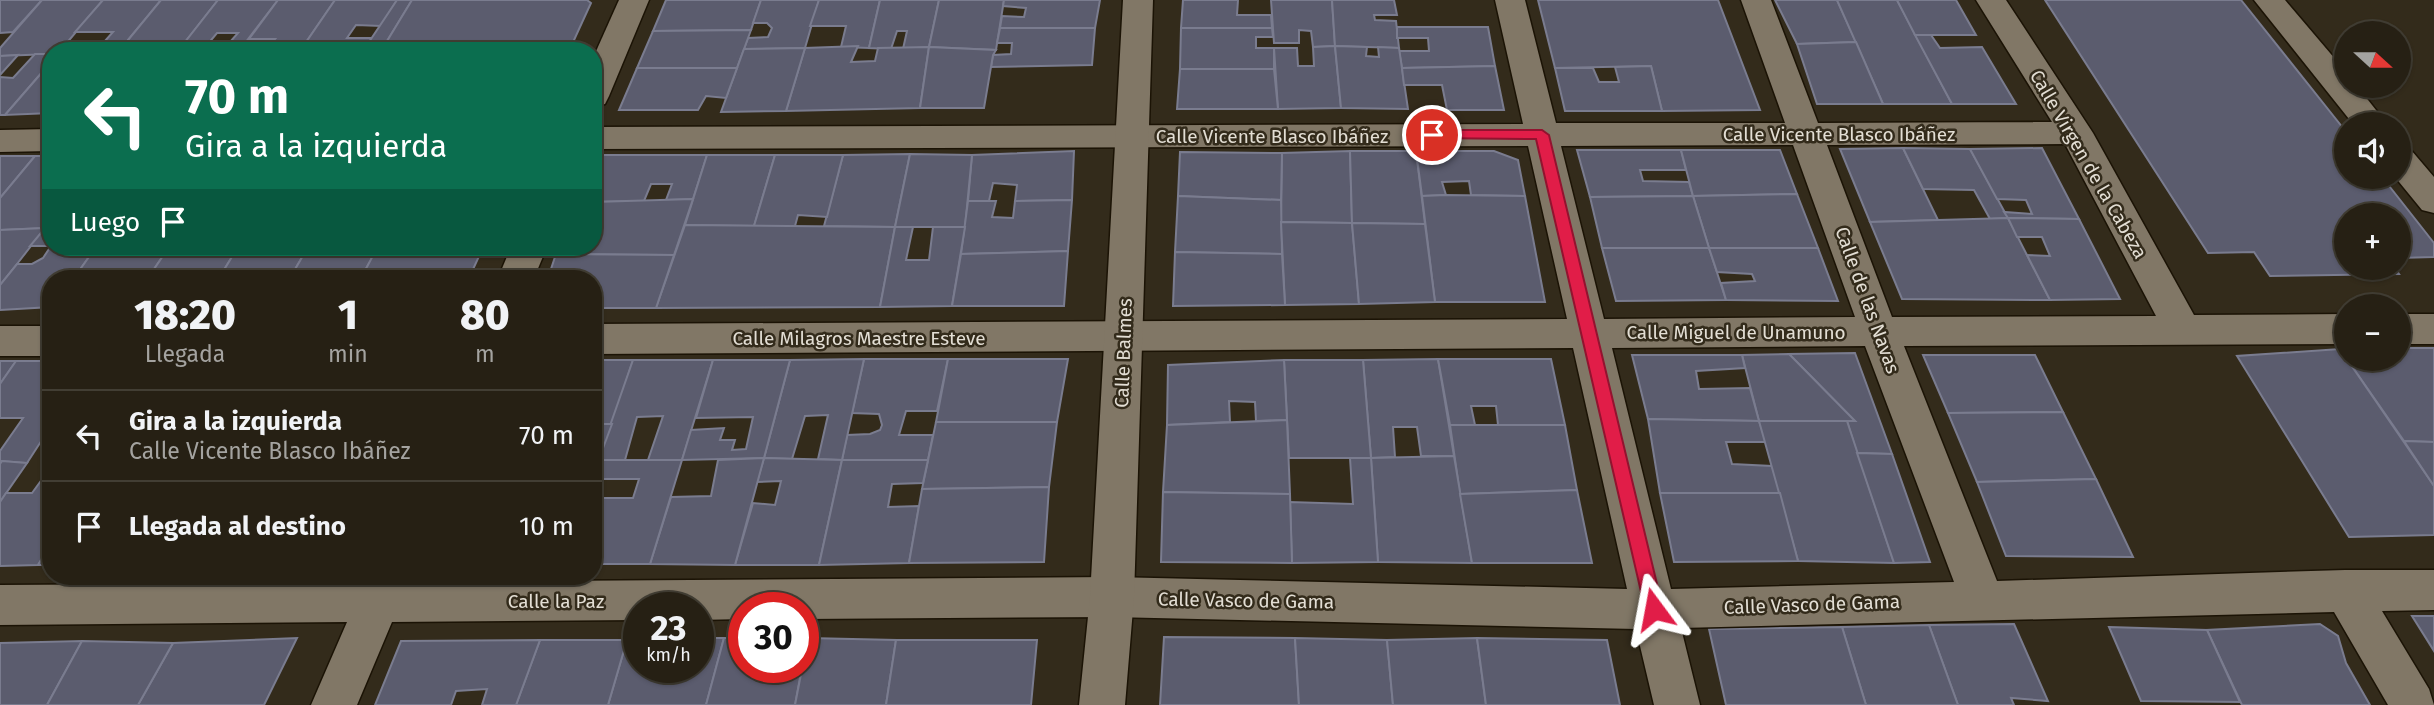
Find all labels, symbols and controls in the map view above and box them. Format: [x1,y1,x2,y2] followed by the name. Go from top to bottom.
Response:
[2334,21,2412,98] north arrow
[2334,21,2411,371] map controls
[2025,66,2152,263] street label: Calle Virgen de la Cabeza
[185,67,289,126] text: 70 m
[70,70,161,161] icon: left
[1402,105,1462,165] pin
[2334,112,2411,189] button: sound
[1413,116,1451,154] icon: arrive
[1723,123,1955,146] street label: Calle Vicente Blasco Ibáñez
[1156,125,1388,148] street label: Calle Vicente Blasco Ibáñez
[185,127,447,165] text: Gira a la izquierda
[154,203,192,241] icon: arrive
[2334,203,2411,280] button: +
[70,207,140,238] text: Luego
[1830,224,1905,377] street label: Calle de las Navas
[134,290,236,340] text: 18:20
[338,290,358,340] text: 1
[460,290,510,340] text: 80
[2334,294,2411,371] button: −
[1110,298,1137,408] street label: Calle Balmes
[1626,321,1846,344] street label: Calle Miguel de Unamuno
[732,327,986,350] street label: Calle Milagros Maestre Esteve
[145,340,225,368] text: Llegada
[328,340,368,368] text: min
[475,340,495,368] text: m
[129,406,342,437] text: Gira a la izquierda
[70,417,108,455] icon: left
[519,420,574,451] text: 70 m
[129,437,411,465] text: Calle Vicente Blasco Ibáñez
[70,508,108,546] icon: arrive
[129,511,346,542] text: Llegada al destino
[519,511,574,542] text: 10 m
[1617,572,1691,646] position arrow
[1158,587,1334,614] street label: Calle Vasco de Gama
[508,590,604,613] street label: Calle la Paz
[1723,590,1901,619] street label: Calle Vasco de Gama
[728,592,819,683] speed limit sign: 30
[650,607,687,649] text: 23
[646,644,691,666] text: km/h

